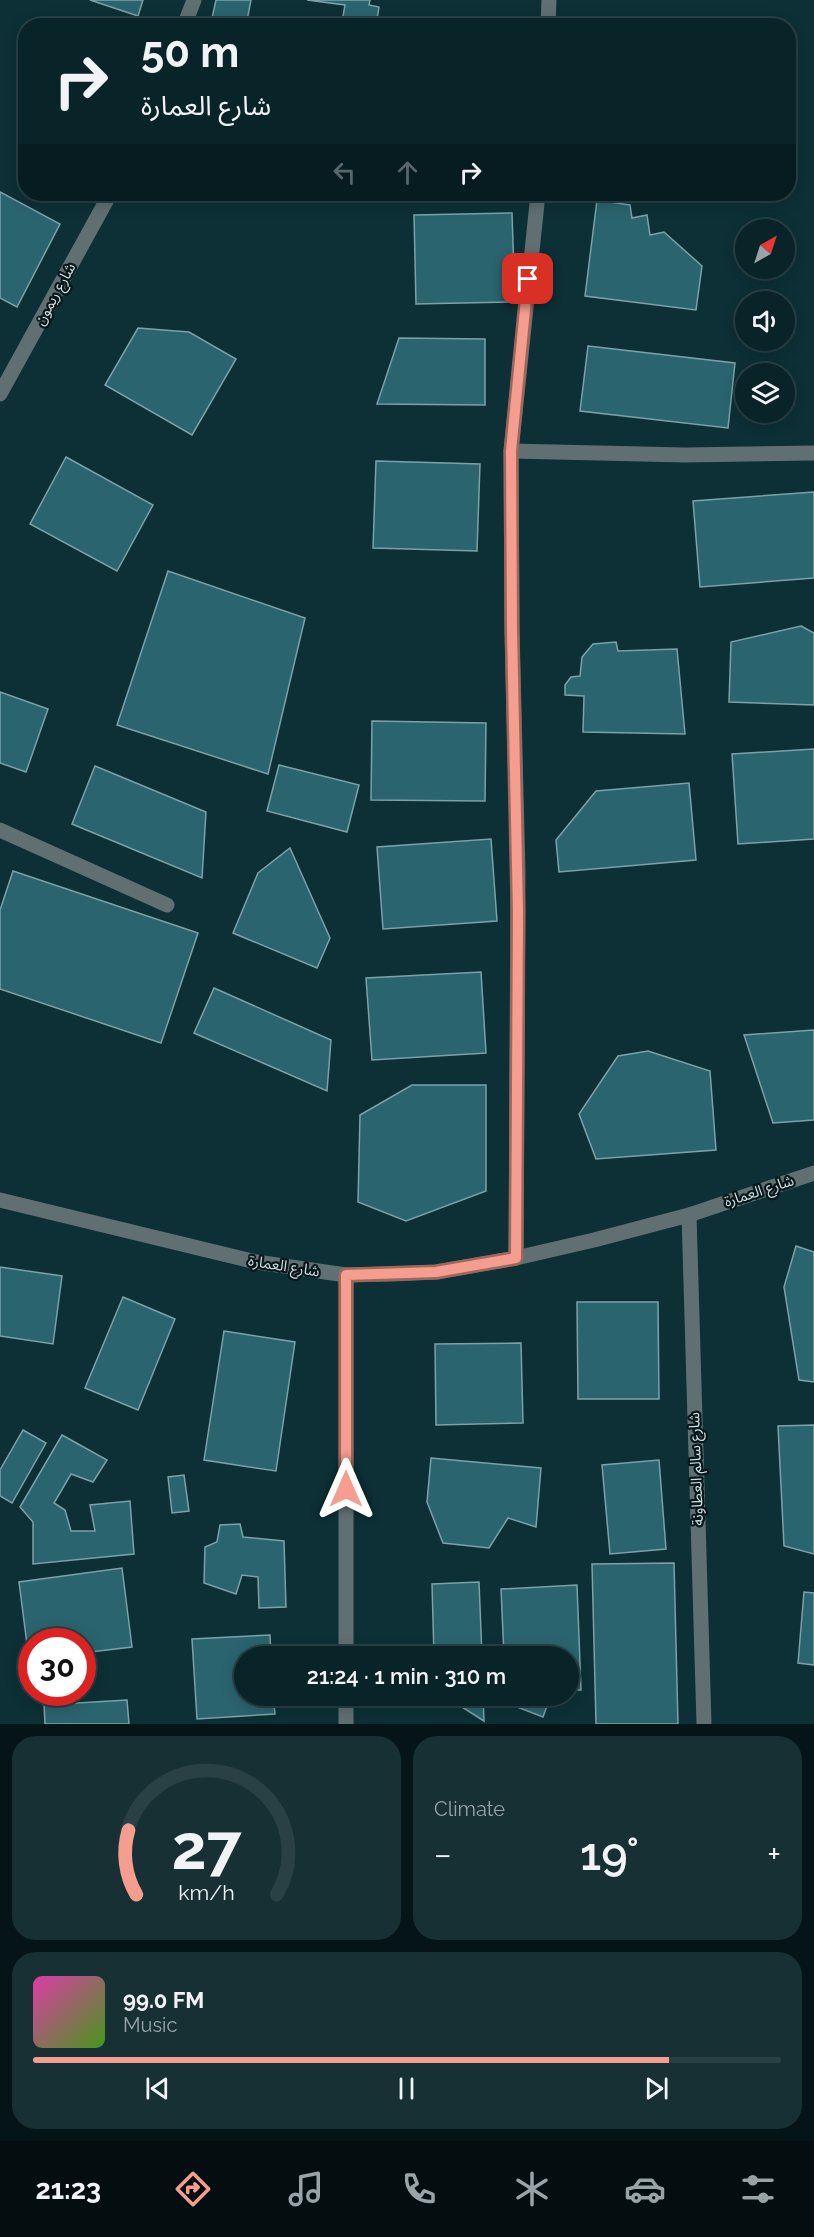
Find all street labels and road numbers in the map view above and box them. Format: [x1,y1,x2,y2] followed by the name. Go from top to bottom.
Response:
[30,259,82,330] street label: شارع ريمون
[722,1171,797,1214] street label: شارع العمارة
[246,1251,321,1284] street label: شارع العمارة
[685,1412,710,1526] street label: شارع سالم العطاونة

